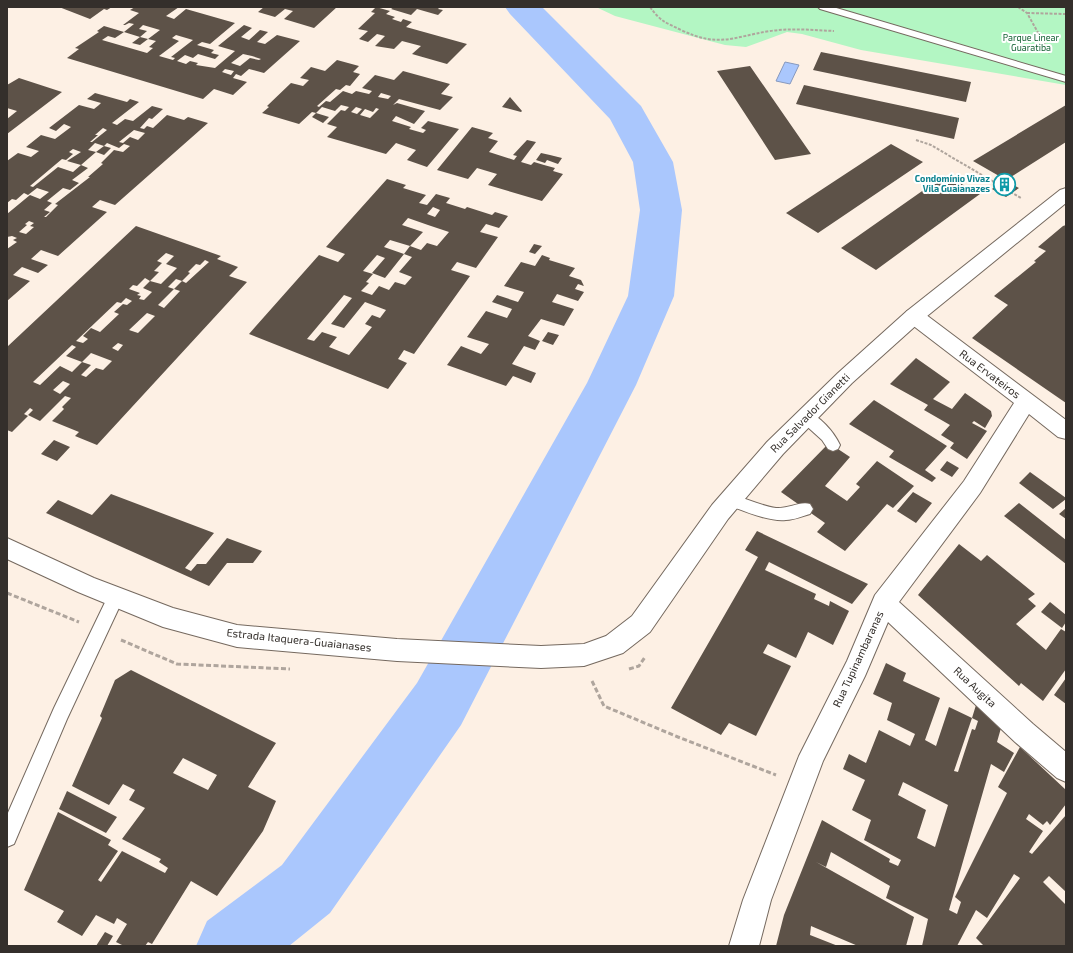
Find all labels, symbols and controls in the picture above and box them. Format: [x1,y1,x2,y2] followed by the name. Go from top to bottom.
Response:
[1003,32,1060,53] park label: Parque Linear Guaratiba
[992,171,1018,197] building icon: Condomínio Vivaz Vila Guaianazes
[915,173,990,194] place label: Condomínio Vivaz Vila Guaianazes
[957,346,1024,401] street label: Rua Ervateiros
[767,370,852,455] street label: Rua Salvador Gianetti
[829,608,886,709] street label: Rua Tupinambaranas
[226,625,373,654] street label: Estrada Itaquera-Guaianases
[951,664,999,710] street label: Rua Augita

